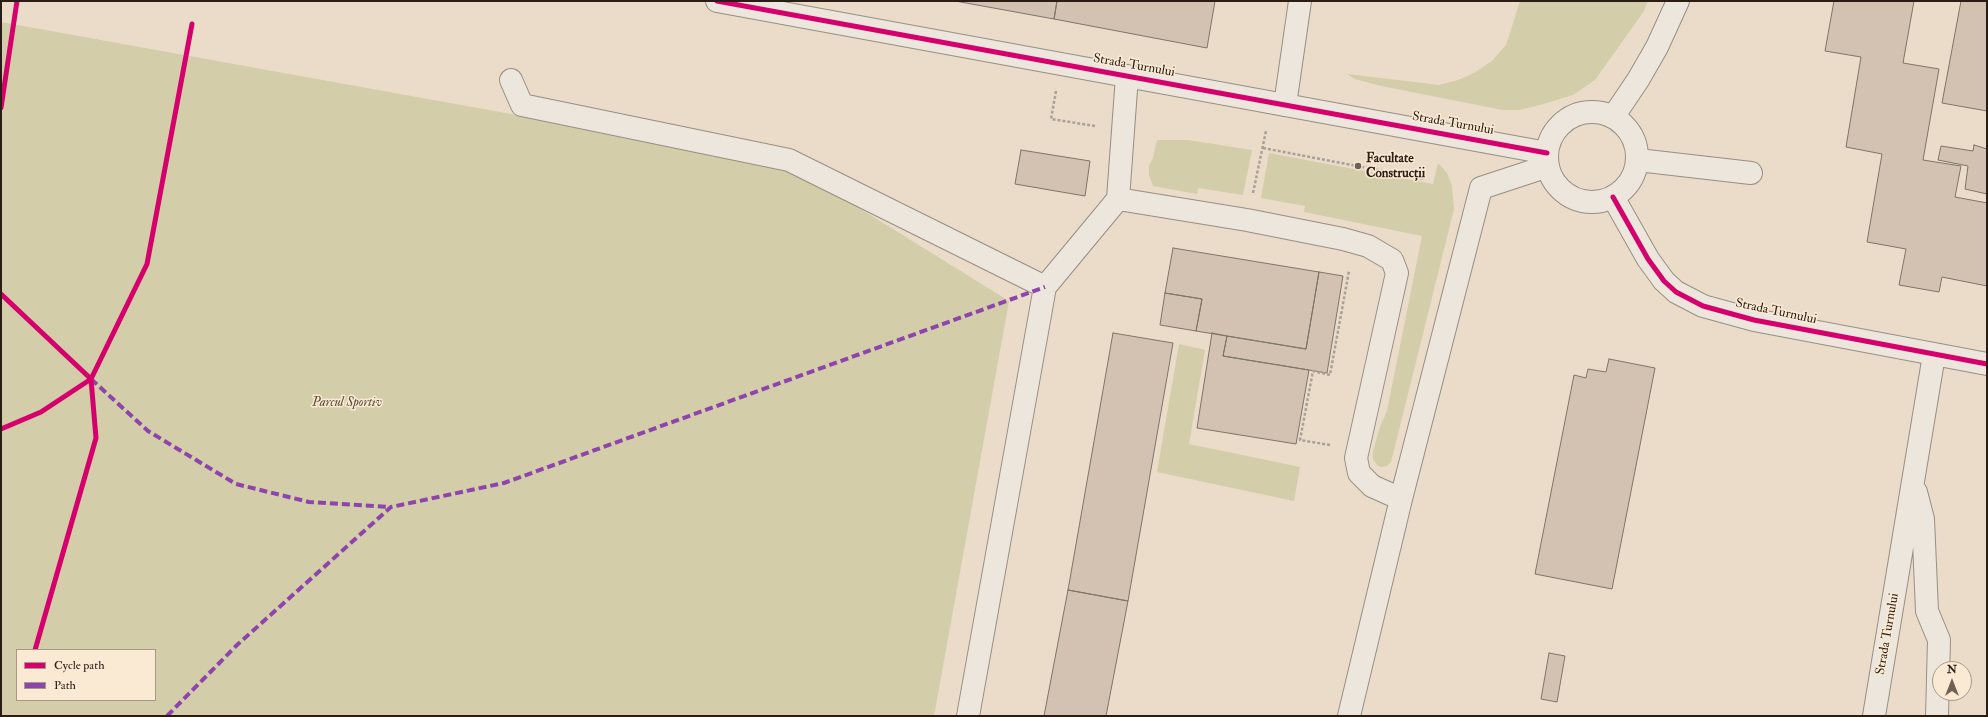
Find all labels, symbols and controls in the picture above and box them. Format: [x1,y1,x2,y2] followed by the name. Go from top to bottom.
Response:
[1092,51,1176,81] street label: Strada Turnului
[1411,109,1495,139] street label: Strada Turnului
[1366,151,1425,182] place label: Facultate Construcții
[1353,161,1363,171] marker: Facultate Construcții
[1734,296,1818,328] street label: Strada Turnului
[312,395,382,411] park label: Parcul Sportiv
[1873,592,1903,676] street label: Strada Turnului
[16,649,156,701] legend
[54,658,104,673] text: Cycle path
[1932,661,1972,701] north arrow
[1947,663,1957,676] text: N
[54,678,76,693] text: Path

